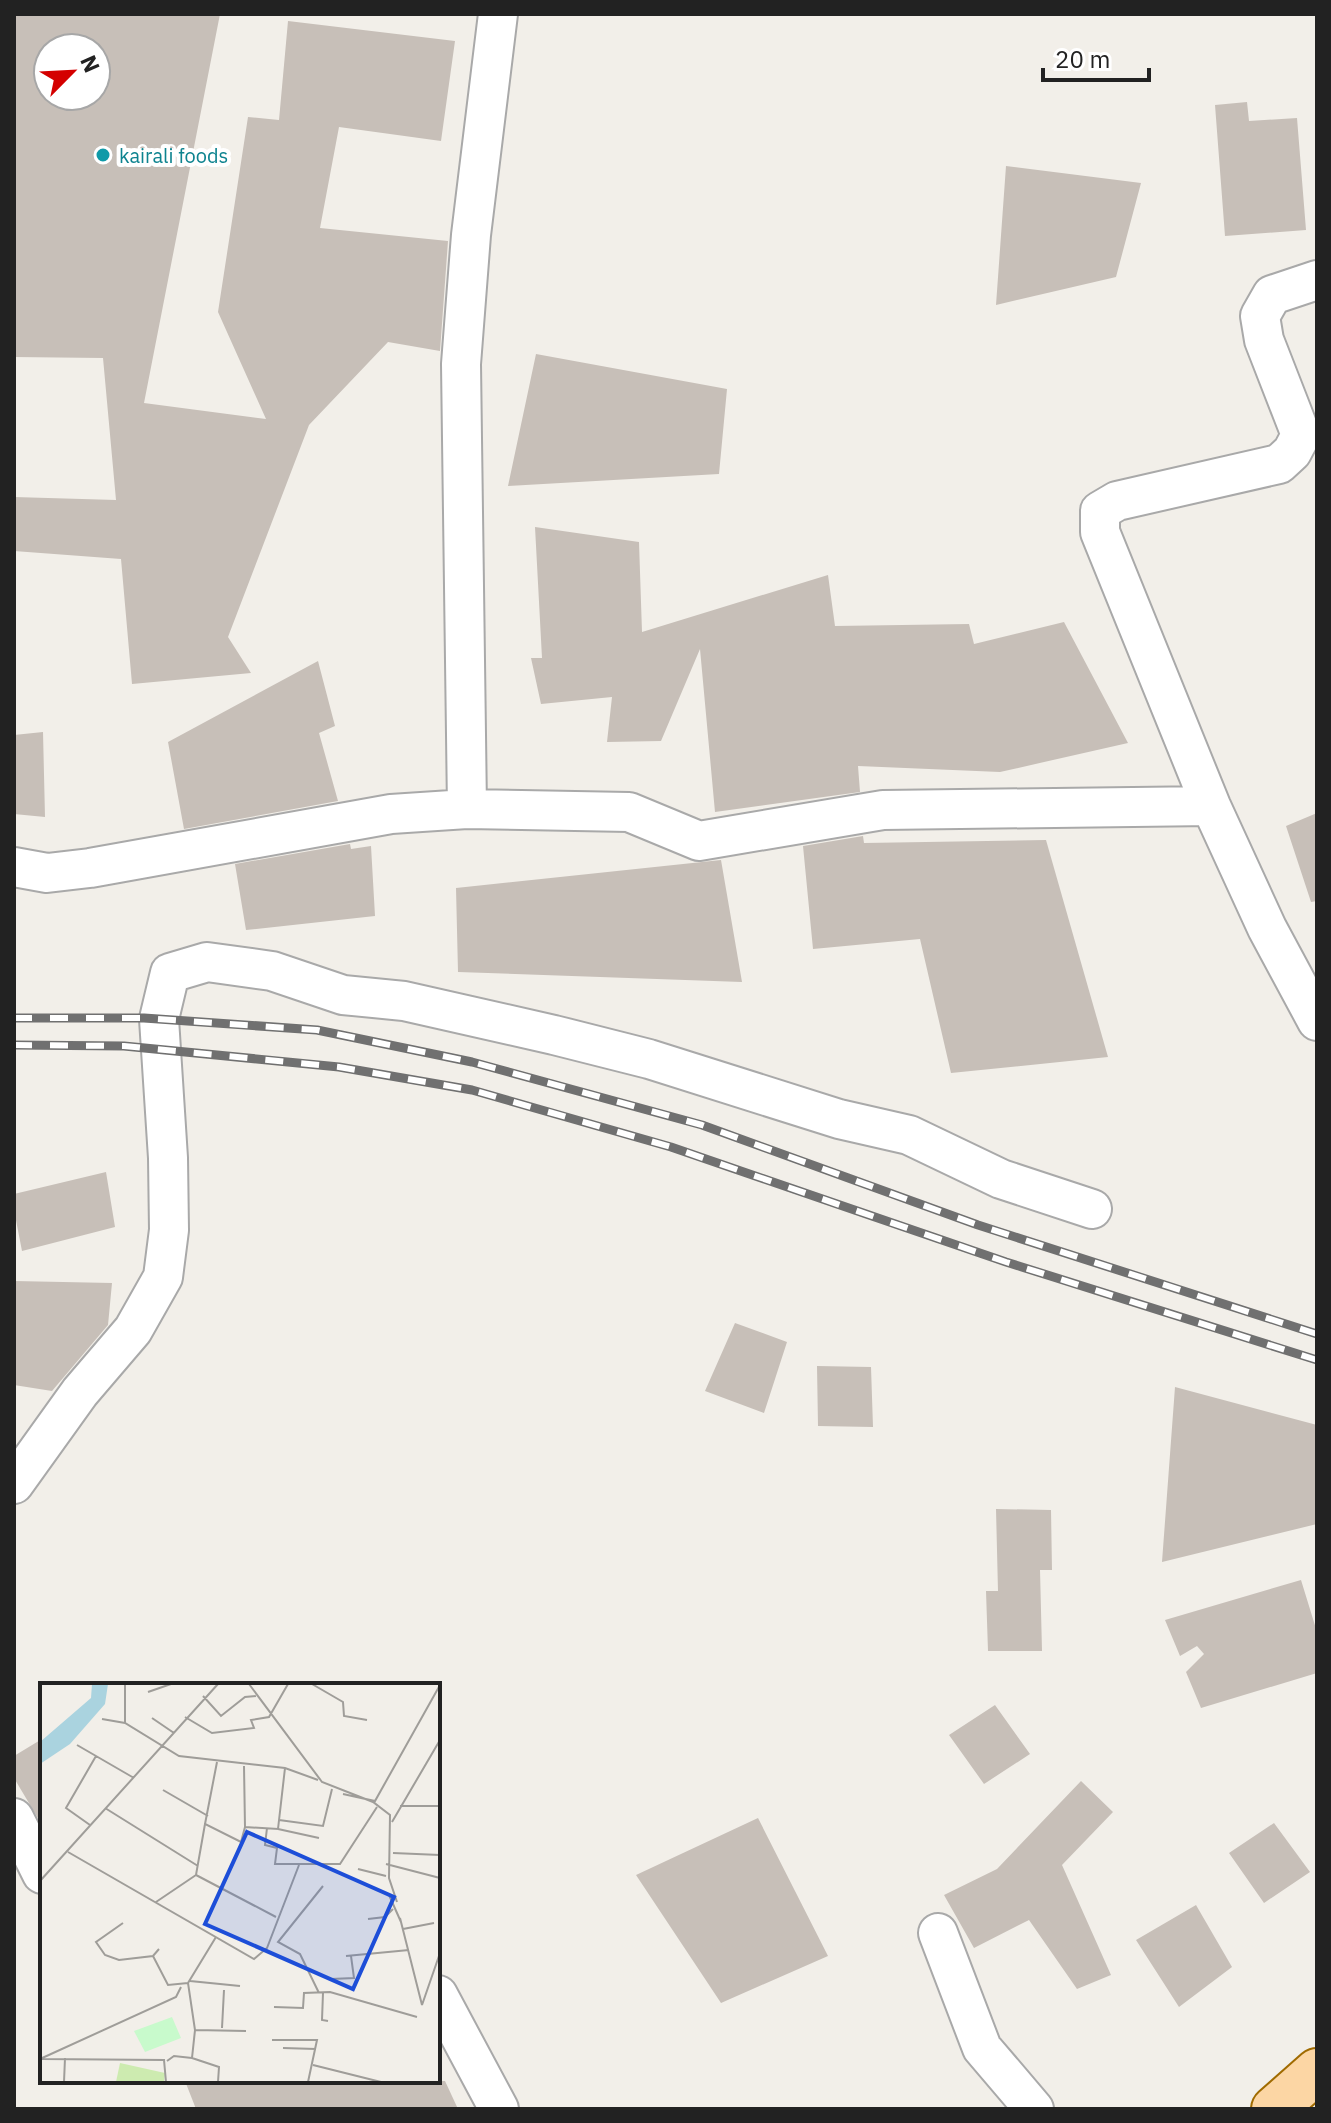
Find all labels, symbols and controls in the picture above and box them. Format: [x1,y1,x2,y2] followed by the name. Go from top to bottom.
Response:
[32,32,112,112] north arrow
[1043,32,1149,82] scale bar
[1055,43,1110,75] text: 20 m
[74,50,107,77] text: N
[119,142,228,169] place label: kairali foods
[94,146,112,164] marker: kairali foods
[40,1683,440,2083] inset map

